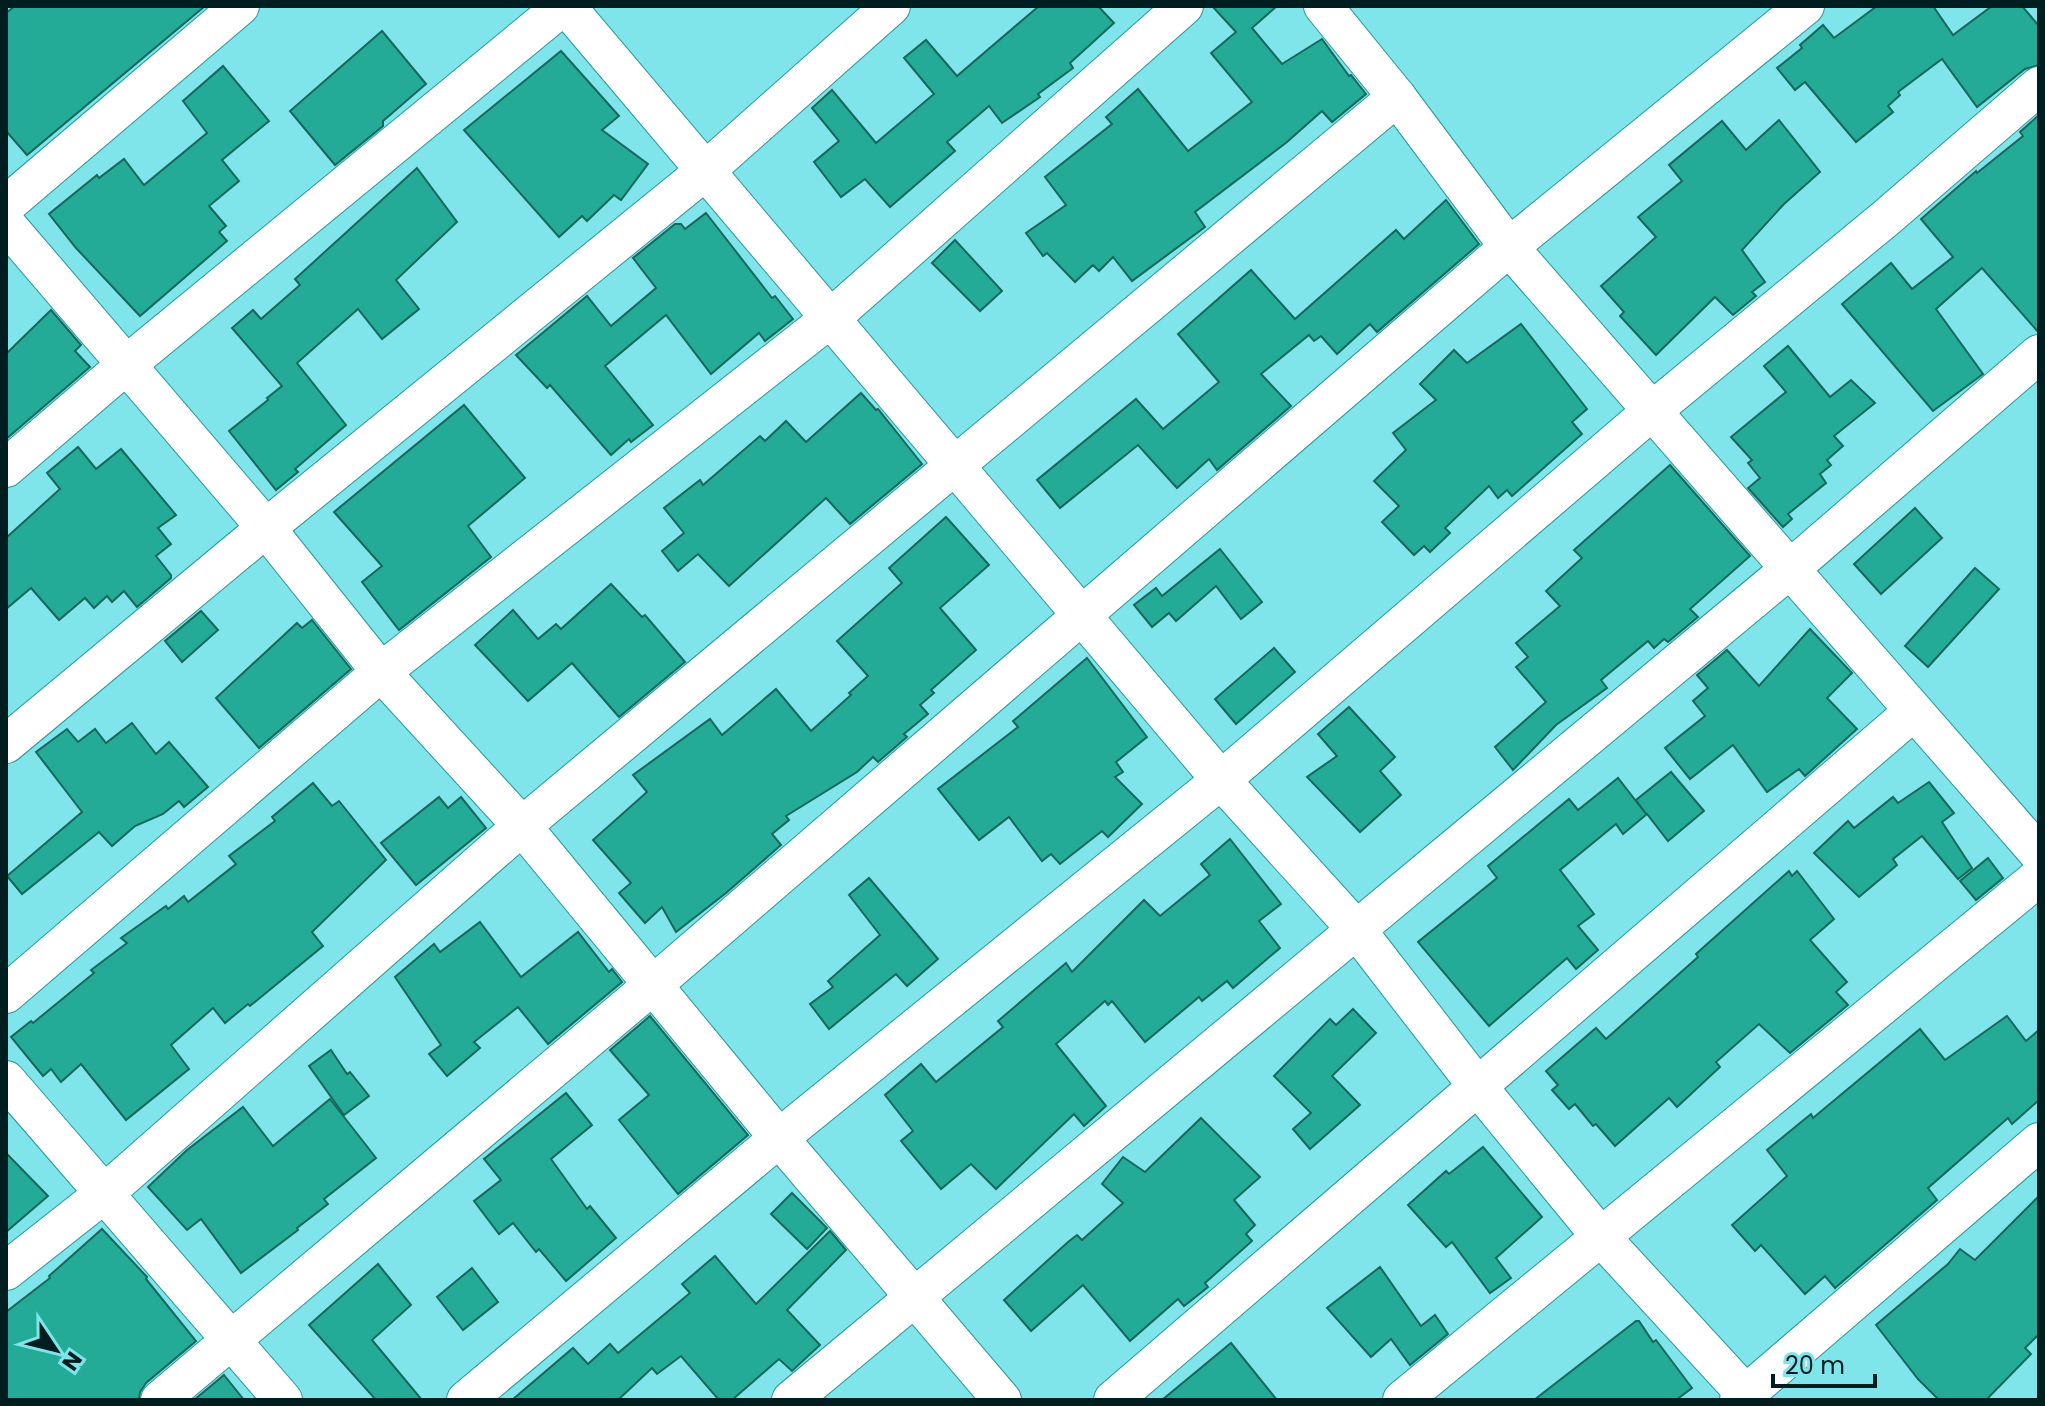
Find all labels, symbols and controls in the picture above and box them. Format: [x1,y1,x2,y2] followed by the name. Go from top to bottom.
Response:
[16,1310,96,1390] north arrow
[1773,1338,1875,1388] scale bar
[55,1346,89,1377] text: N
[1785,1349,1845,1382] text: 20 m

